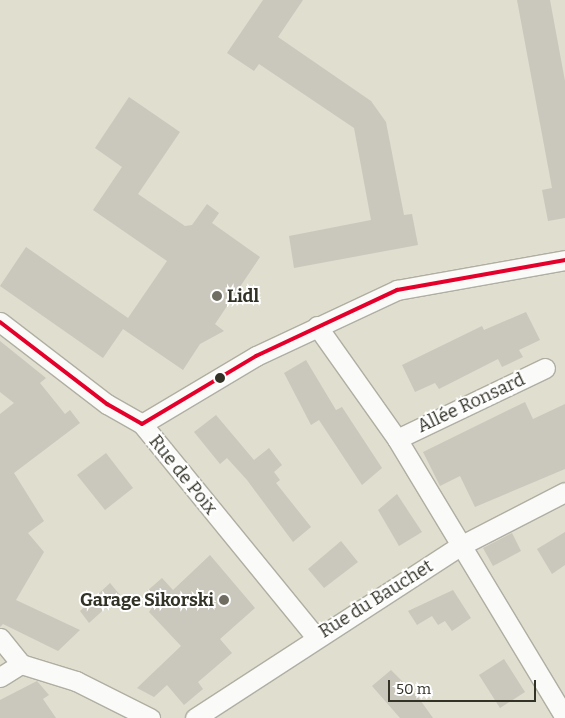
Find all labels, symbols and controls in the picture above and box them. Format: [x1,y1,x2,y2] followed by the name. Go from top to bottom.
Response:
[227,285,259,307] place label: Lidl
[211,290,223,302] marker: Lidl
[414,369,528,437] street label: Allée Ronsard
[215,373,225,383] unlabelled marker
[144,431,222,519] street label: Rue de Poix
[315,555,437,643] street label: Rue du Bauchet
[80,589,214,611] place label: Garage Sikorski
[218,594,230,606] marker: Garage Sikorski
[390,670,538,702] scale bar
[396,680,431,698] text: 50 m

